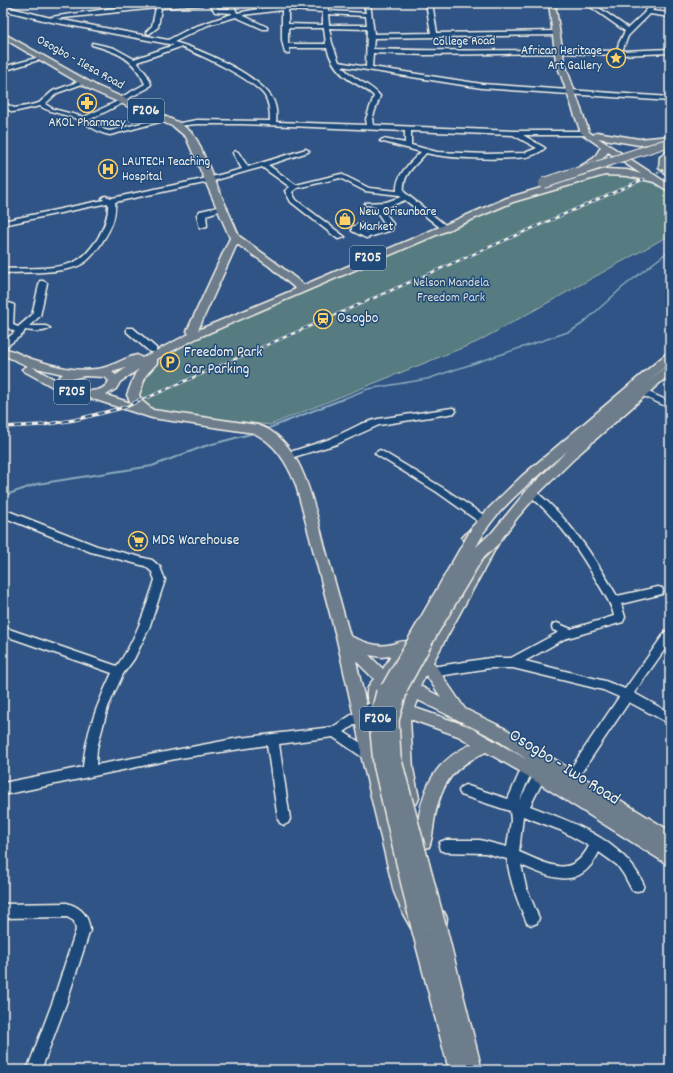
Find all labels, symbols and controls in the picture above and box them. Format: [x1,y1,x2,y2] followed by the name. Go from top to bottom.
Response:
[33,31,127,95] street label: Osogbo - Ilesa Road
[432,32,496,52] street label: College Road
[521,42,603,76] place label: African Heritage Art Gallery
[605,47,627,69] place icon: African Heritage Art Gallery
[76,92,98,114] pharmacy icon: AKOL Pharmacy
[128,99,164,123] road number: F206
[48,114,126,133] place label: AKOL Pharmacy
[122,153,210,187] place label: LAUTECH Teaching Hospital
[97,158,119,180] hospital icon: LAUTECH Teaching Hospital
[359,203,437,237] place label: New Orisunbare Market
[334,208,356,230] shop icon: New Orisunbare Market
[350,246,386,270] road number: F205
[413,274,490,308] park label: Nelson Mandela Freedom Park
[312,308,334,330] station icon: Osogbo
[337,308,379,330] place label: Osogbo
[184,342,262,381] place label: Freedom Park Car Parking
[159,351,181,373] parking icon: Freedom Park Car Parking
[54,380,90,404] road number: F205
[127,530,149,552] supermarket icon: MDS Warehouse
[152,530,240,552] place label: MDS Warehouse
[360,707,396,731] road number: F206
[504,724,624,812] street label: Osogbo - Iwo Road

